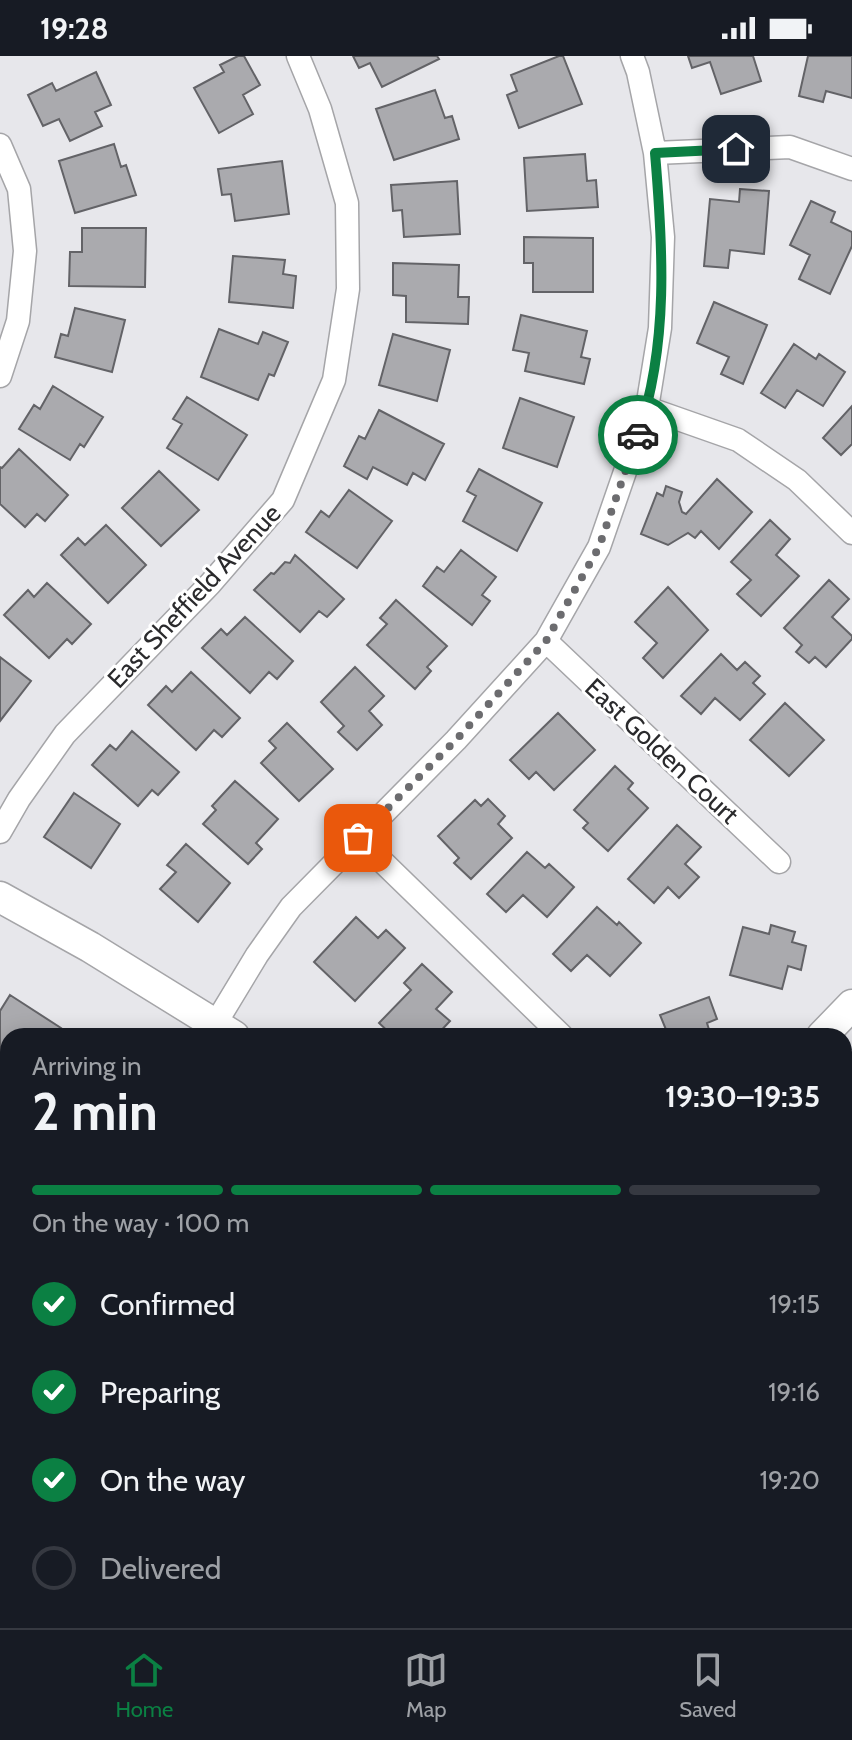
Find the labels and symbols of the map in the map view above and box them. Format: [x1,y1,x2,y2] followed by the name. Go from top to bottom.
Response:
[702,115,770,183] pin
[598,395,678,475] courier
[101,498,287,694] street label: East Sheffield Avenue
[578,672,746,831] street label: East Golden Court
[324,804,392,872] pin

